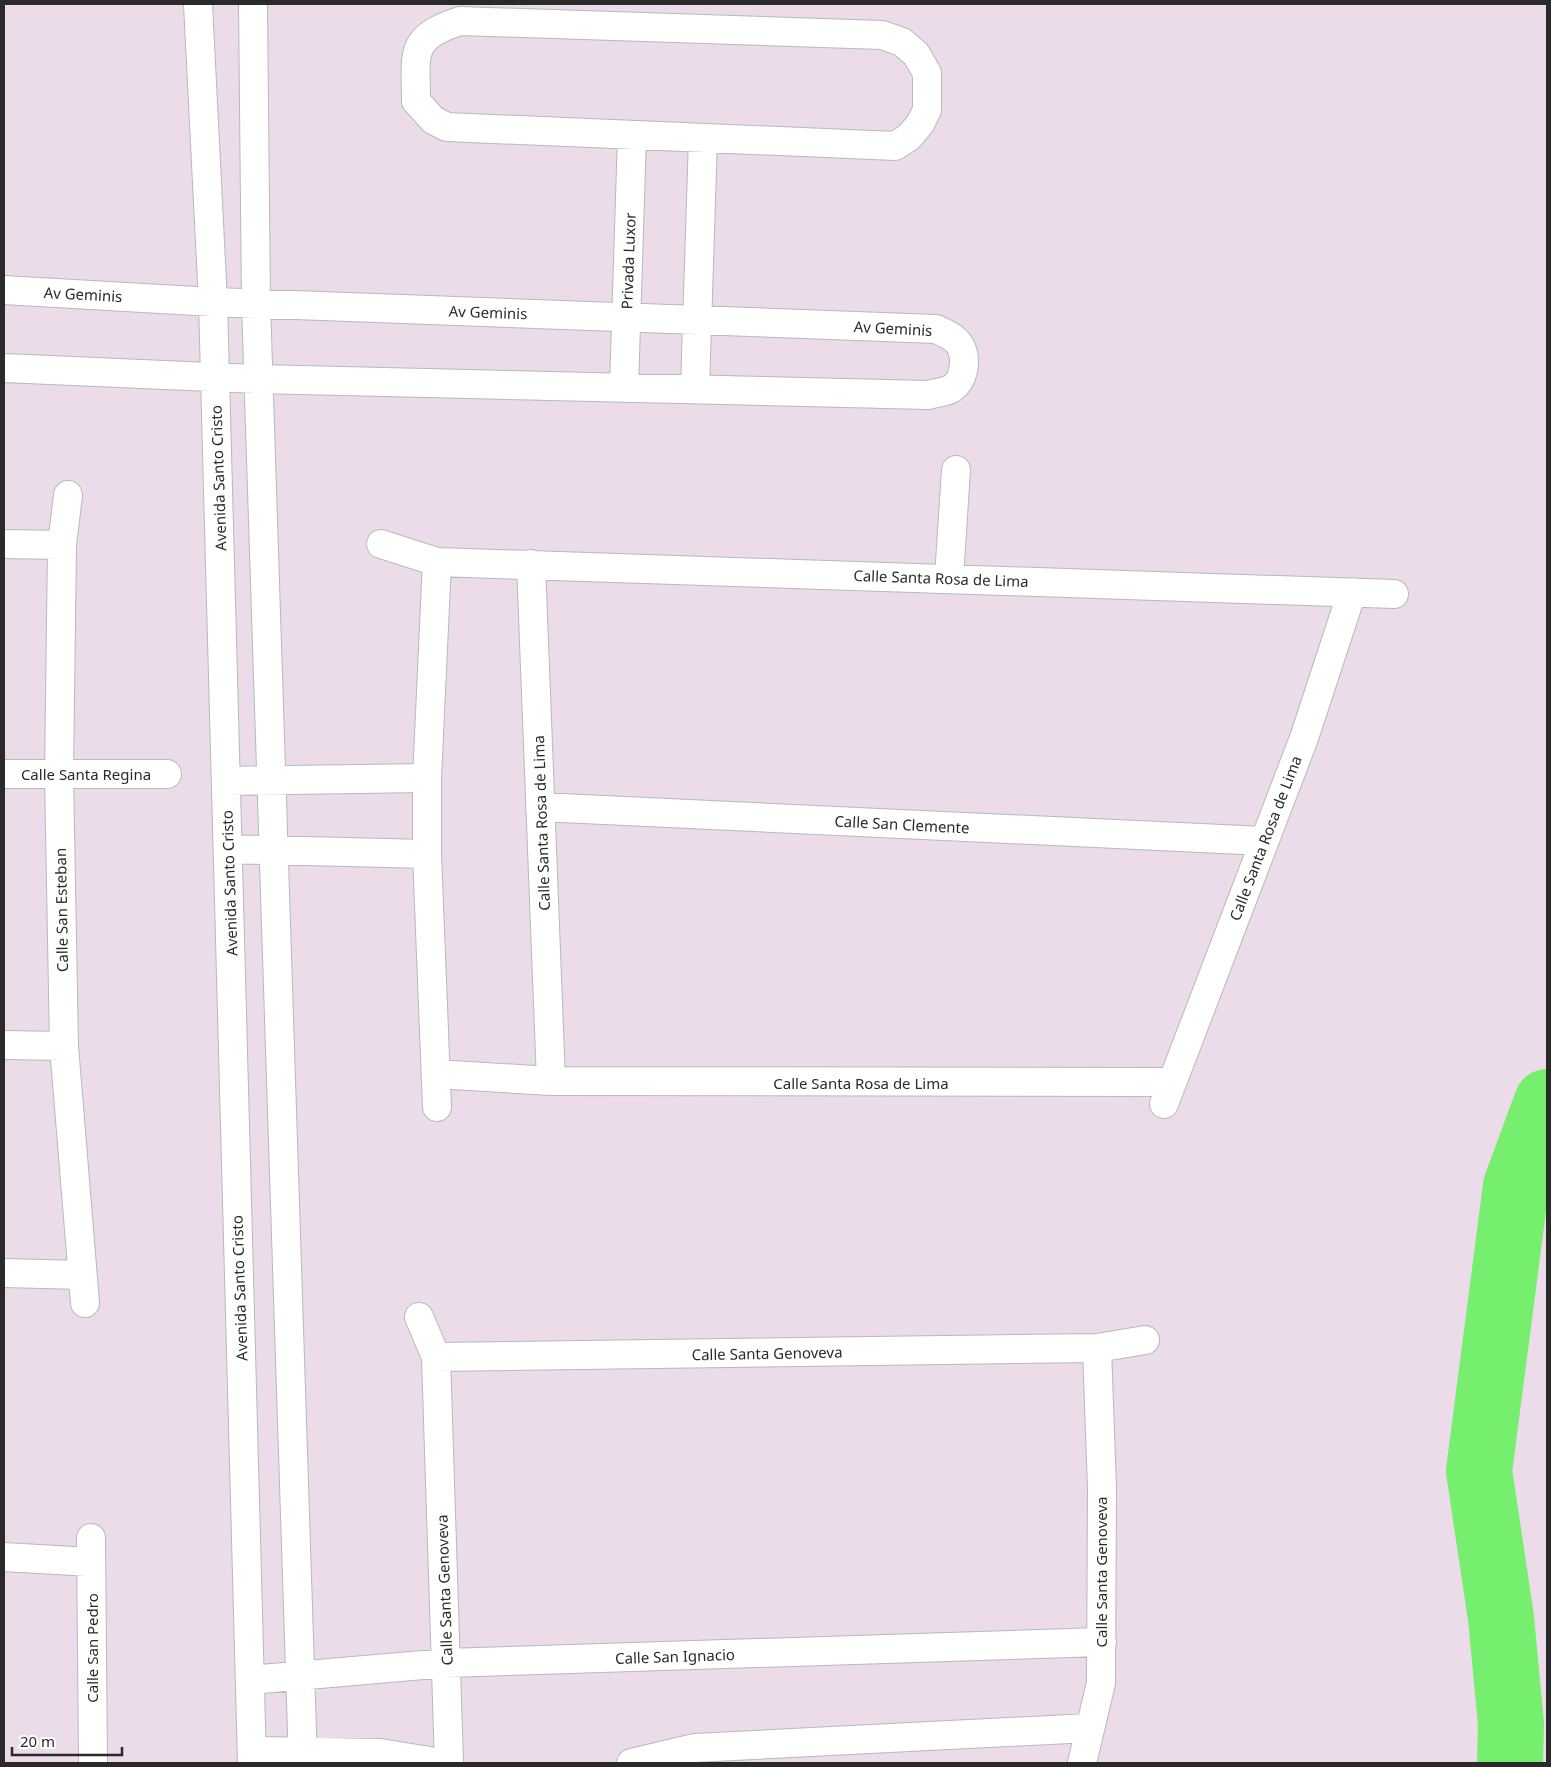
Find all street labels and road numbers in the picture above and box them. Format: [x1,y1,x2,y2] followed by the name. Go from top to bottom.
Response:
[616,212,640,310] street label: Privada Luxor
[43,282,123,306] street label: Av Geminis
[448,301,528,323] street label: Av Geminis
[853,316,933,340] street label: Av Geminis
[205,405,231,551] street label: Avenida Santo Cristo
[853,565,1029,591] street label: Calle Santa Rosa de Lima
[528,735,554,911] street label: Calle Santa Rosa de Lima
[1224,753,1306,923] street label: Calle Santa Rosa de Lima
[21,764,151,784] street label: Calle Santa Regina
[216,810,242,956] street label: Avenida Santo Cristo
[834,810,970,838] street label: Calle San Clemente
[50,848,72,972] street label: Calle San Esteban
[773,1073,949,1093] street label: Calle Santa Rosa de Lima
[226,1215,252,1361] street label: Avenida Santo Cristo
[691,1342,843,1364] street label: Calle Santa Genoveva
[1091,1497,1111,1647] street label: Calle Santa Genoveva
[431,1514,457,1666] street label: Calle Santa Genoveva
[82,1593,102,1703] street label: Calle San Pedro
[615,1644,735,1668] street label: Calle San Ignacio

